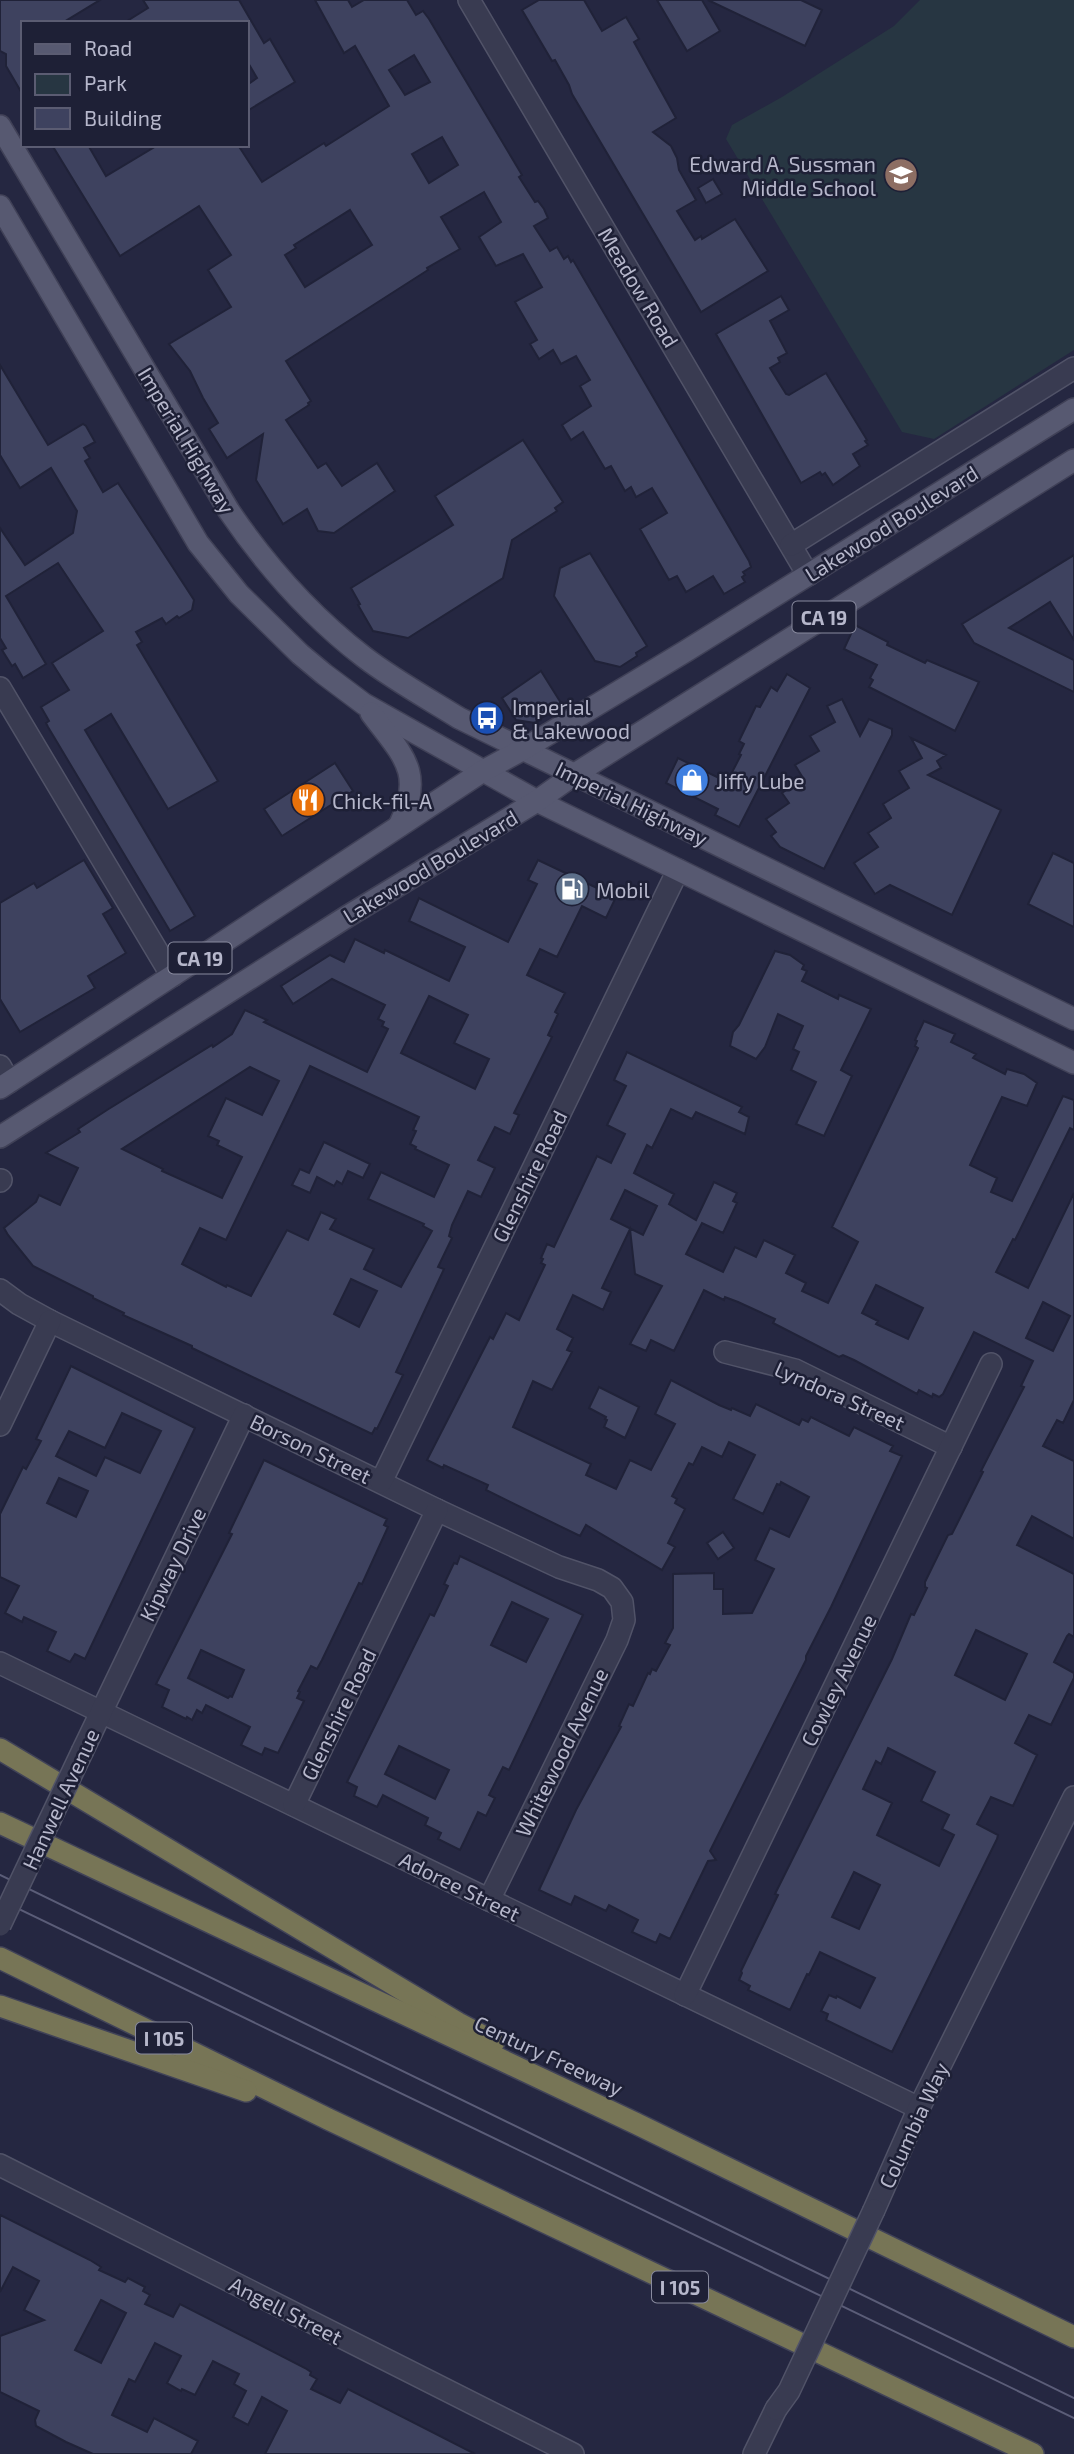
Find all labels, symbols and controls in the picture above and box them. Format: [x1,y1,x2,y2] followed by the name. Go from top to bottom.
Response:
[21,21,248,147] legend
[84,35,132,60] text: Road
[84,70,127,95] text: Park
[84,105,162,130] text: Building
[689,151,877,200] place label: Edward A. Sussman Middle School
[882,156,920,194] school or university icon: Edward A. Sussman Middle School
[594,223,684,351] street label: Meadow Road
[134,362,240,518] street label: Imperial Highway
[800,460,982,586] street label: Lakewood Boulevard
[792,602,856,632] road number: CA 19
[512,694,630,743] place label: Imperial & Lakewood
[468,699,506,737] bus stop icon: Imperial & Lakewood
[552,755,712,851] street label: Imperial Highway
[673,761,711,799] shop icon: Jiffy Lube
[716,768,805,793] place label: Jiffy Lube
[289,781,327,819] restaurant icon: Chick-fil-A
[332,788,432,813] place label: Chick-fil-A
[338,804,522,928] street label: Lakewood Boulevard
[553,870,591,908] fuel station icon: Mobil
[596,877,651,902] place label: Mobil
[168,942,232,974] road number: CA 19
[486,1106,572,1246] street label: Glenshire Road
[771,1355,909,1435] street label: Lyndora Street
[247,1408,375,1488] street label: Borson Street
[134,1503,210,1625] street label: Kipway Drive
[795,1610,881,1750] street label: Cowley Avenue
[295,1644,381,1784] street label: Glenshire Road
[509,1664,613,1840] street label: Whitewood Avenue
[16,1724,104,1874] street label: Hanwell Avenue
[396,1846,524,1926] street label: Adoree Street
[471,2010,627,2100] street label: Century Freeway
[136,2022,192,2054] road number: I 105
[873,2058,953,2192] street label: Columbia Way
[225,2271,347,2349] street label: Angell Street
[652,2272,708,2302] road number: I 105

